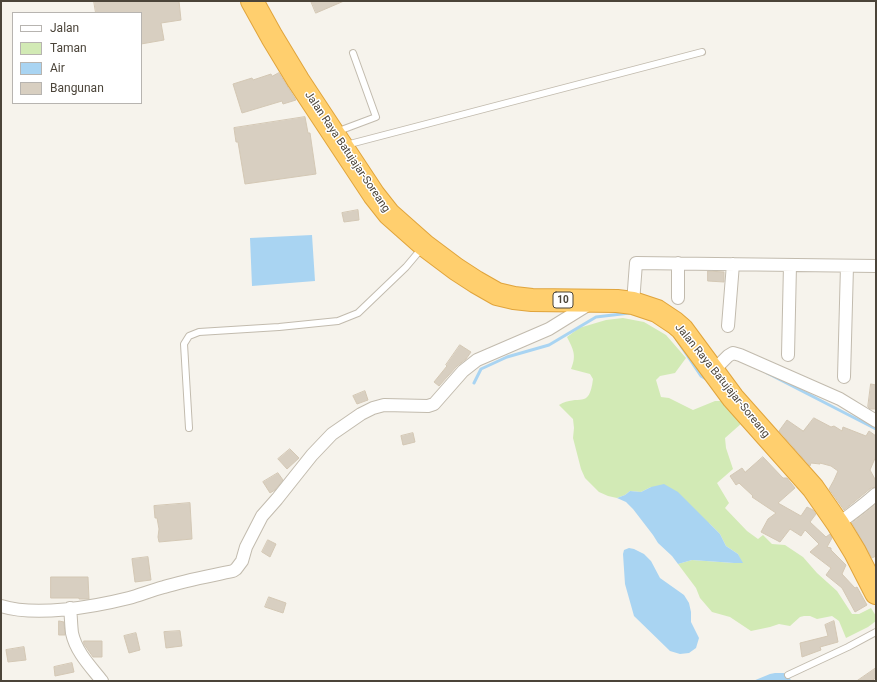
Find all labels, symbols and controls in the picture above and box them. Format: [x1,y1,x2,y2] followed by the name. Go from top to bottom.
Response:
[12,12,142,104] legend
[50,21,79,35] text: Jalan
[50,41,87,55] text: Taman
[50,61,65,75] text: Air
[50,81,104,95] text: Bangunan
[302,89,392,215] street label: Jalan Raya Batujajar-Soreang
[553,292,573,308] road number: 10
[672,321,772,441] street label: Jalan Raya Batujajar-Soreang

